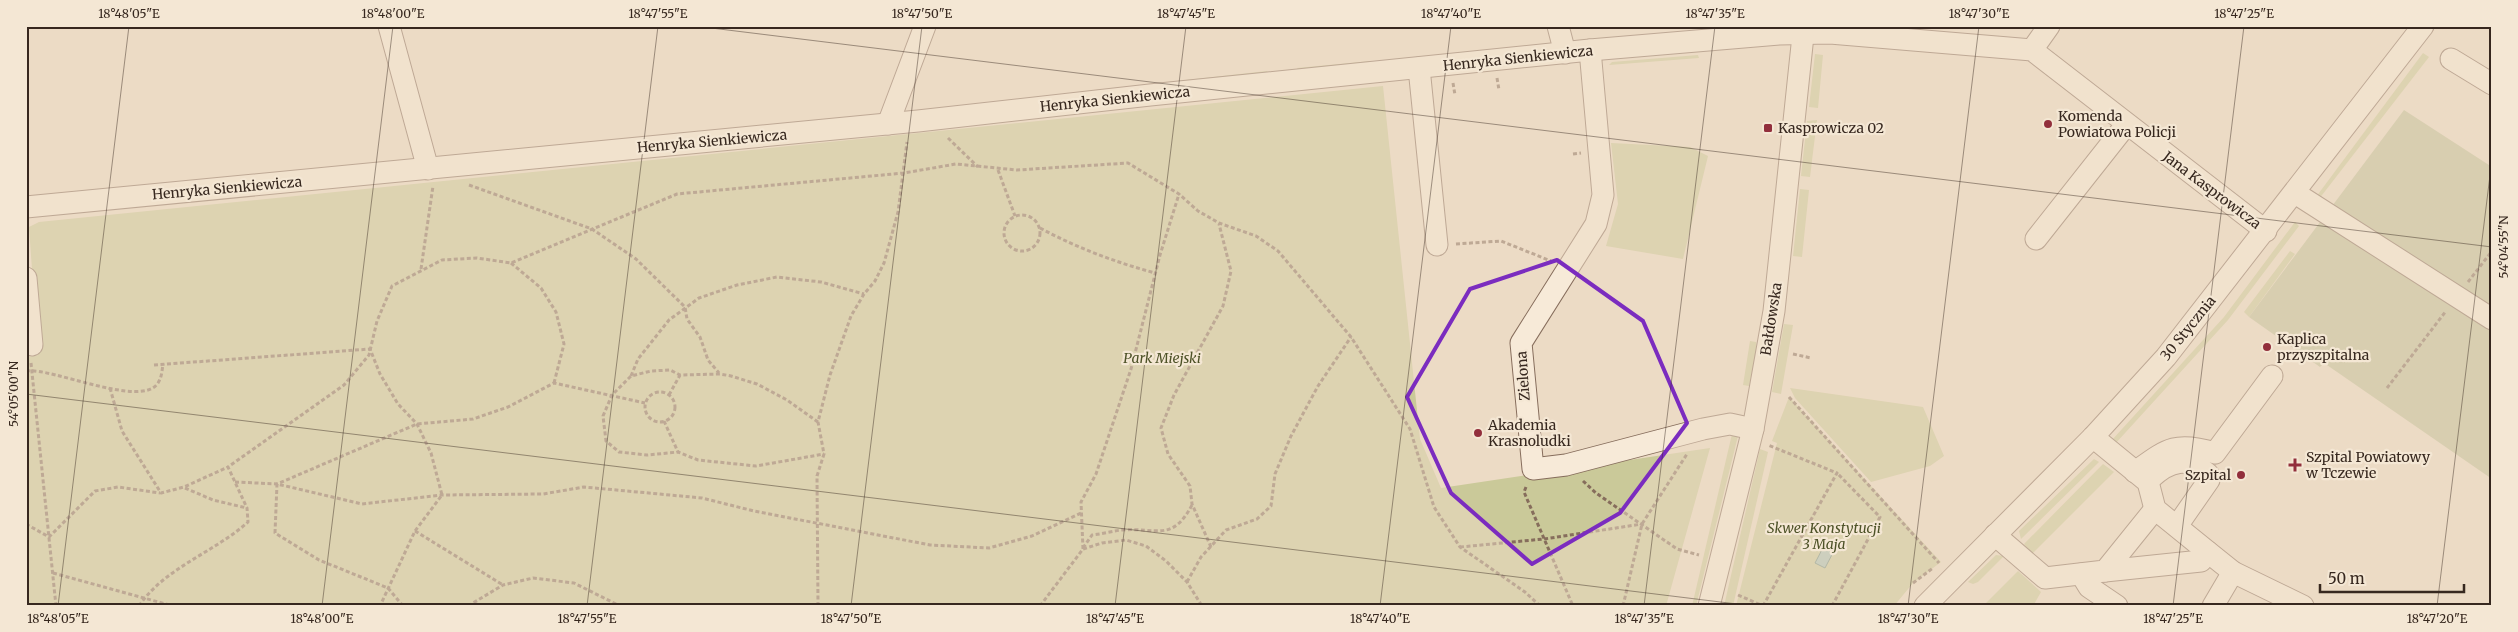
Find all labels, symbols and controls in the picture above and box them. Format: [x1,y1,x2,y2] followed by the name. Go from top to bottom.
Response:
[98,6,160,21] text: 18°48'05"E
[362,6,425,21] text: 18°48'00"E
[629,6,688,21] text: 18°47'55"E
[892,6,953,21] text: 18°47'50"E
[1157,6,1215,21] text: 18°47'45"E
[1421,6,1481,21] text: 18°47'40"E
[1685,6,1745,21] text: 18°47'35"E
[1949,6,2010,21] text: 18°47'30"E
[2214,6,2274,21] text: 18°47'25"E
[1442,41,1594,75] street label: Henryka Sienkiewicza
[1039,82,1191,116] street label: Henryka Sienkiewicza
[2058,107,2176,141] place label: Komenda Powiatowa Policji
[2042,118,2054,130] marker: Komenda Powiatowa Policji
[1778,119,1884,137] place label: Kasprowicza 02
[1762,122,1774,134] marker: Kasprowicza 02
[636,125,788,157] street label: Henryka Sienkiewicza
[2159,147,2265,233] street label: Jana Kasprowicza
[151,172,303,204] street label: Henryka Sienkiewicza
[2496,215,2511,279] text: 54°04'55"N
[1756,281,1786,357] street label: Bałdowska
[2156,292,2220,364] street label: 30 Stycznia
[2277,330,2370,364] place label: Kaplica przyszpitalna
[2261,341,2273,353] marker: Kaplica przyszpitalna
[1123,349,1201,367] park label: Park Miejski
[1512,350,1534,402] street label: Zielona
[6,360,21,427] text: 54°05'00"N
[1487,416,1571,450] place label: Akademia Krasnoludki
[1472,427,1484,439] marker: Akademia Krasnoludki
[2305,448,2431,482] place label: Szpital Powiatowy w Tczewie
[2288,458,2302,472] marker: Szpital Powiatowy w Tczewie
[2185,466,2232,484] place label: Szpital
[2235,469,2247,481] marker: Szpital
[1767,519,1881,553] park label: Skwer Konstytucji 3 Maja
[2320,562,2464,594] scale bar
[2328,569,2365,588] text: 50 m
[27,611,89,626] text: 18°48'05"E
[291,611,354,626] text: 18°48'00"E
[558,611,617,626] text: 18°47'55"E
[821,611,882,626] text: 18°47'50"E
[1086,611,1144,626] text: 18°47'45"E
[1350,611,1410,626] text: 18°47'40"E
[1614,611,1674,626] text: 18°47'35"E
[1878,611,1939,626] text: 18°47'30"E
[2143,611,2203,626] text: 18°47'25"E
[2407,611,2468,626] text: 18°47'20"E

